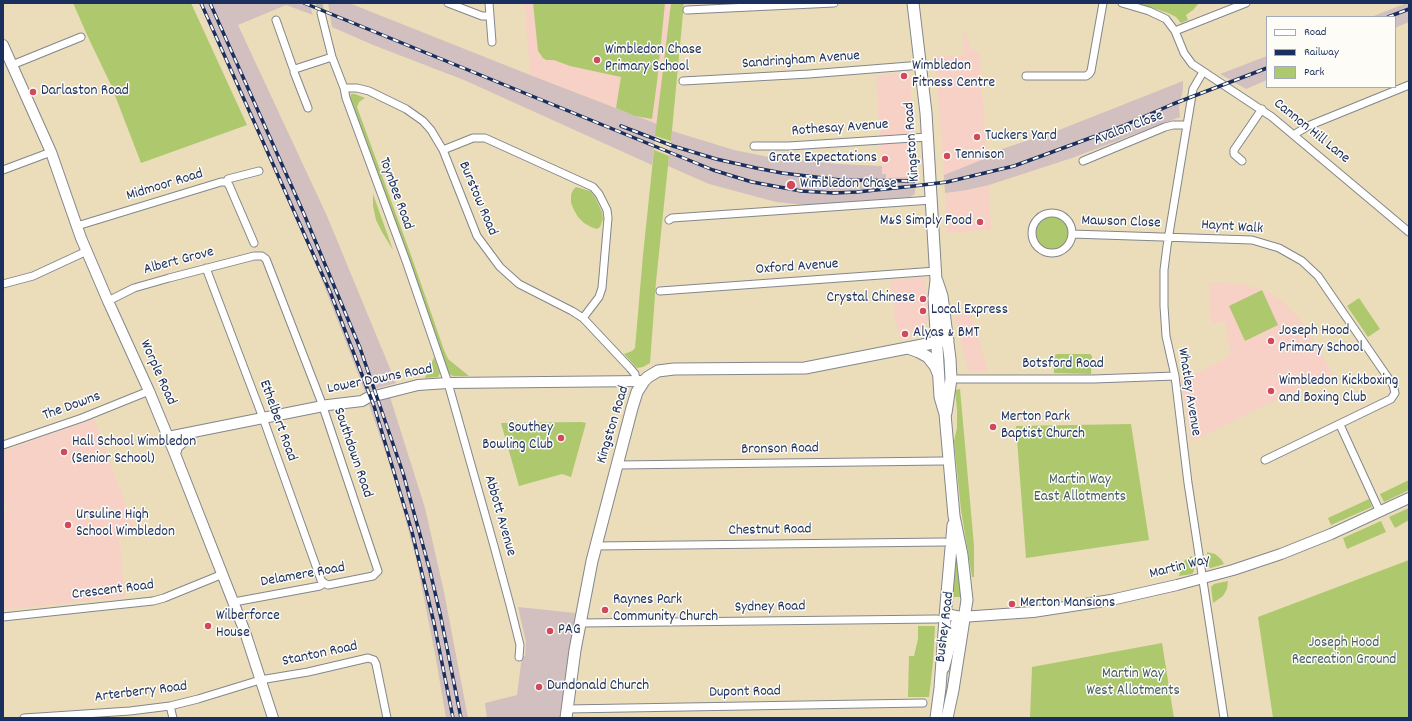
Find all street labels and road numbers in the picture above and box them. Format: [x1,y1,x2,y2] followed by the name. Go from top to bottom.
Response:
[741,48,861,74] street label: Sandringham Avenue
[1269,96,1353,168] street label: Cannon Hill Lane
[901,101,925,183] street label: Kingston Road
[1092,108,1166,150] street label: Avalon Close
[791,117,889,141] street label: Rothesay Avenue
[374,155,416,233] street label: Toynbee Road
[453,159,501,239] street label: Burstow Road
[124,166,206,206] street label: Midmoor Road
[1081,213,1161,233] street label: Mawson Close
[1200,217,1264,239] street label: Haynt Walk
[142,244,216,280] street label: Albert Grove
[755,256,839,280] street label: Oxford Avenue
[135,338,179,408] street label: Worple Road
[1172,347,1204,437] street label: Whatley Avenue
[1022,356,1104,374] street label: Botsford Road
[326,361,434,399] street label: Lower Downs Road
[254,378,300,464] street label: Ethelbert Road
[594,384,634,466] street label: Kingston Road
[41,388,103,426] street label: The Downs
[328,406,376,500] street label: Southdown Road
[741,440,819,460] street label: Bronson Road
[479,473,519,559] street label: Abbott Avenue
[728,521,812,541] street label: Chestnut Road
[1148,552,1212,584] street label: Martin Way
[259,560,347,592] street label: Delamere Road
[71,577,155,605] street label: Crescent Road
[933,591,959,663] street label: Bushey Road
[734,598,806,618] street label: Sydney Road
[281,638,359,672] street label: Stanton Road
[94,678,188,708] street label: Arterberry Road
[709,683,781,703] street label: Dupont Road

